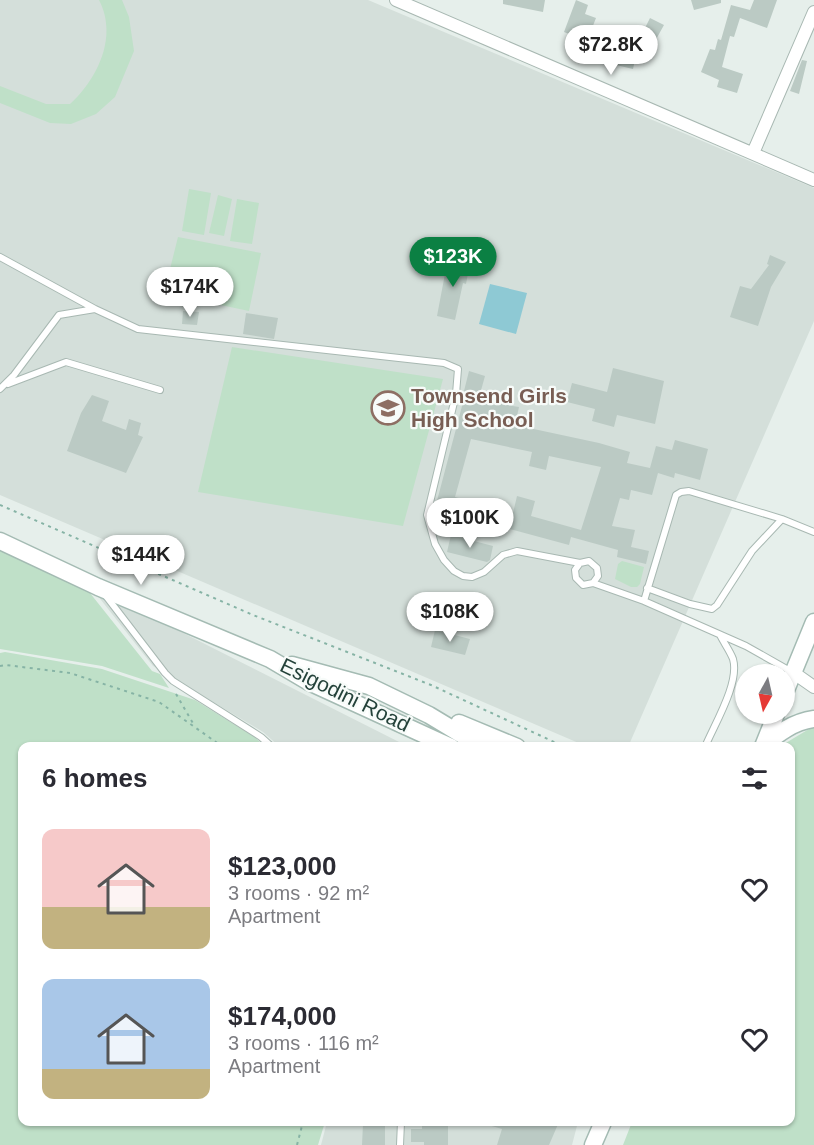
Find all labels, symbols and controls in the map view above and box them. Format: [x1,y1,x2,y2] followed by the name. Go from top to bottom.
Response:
[562,25,660,76] pin: $72.8K
[579,33,643,55] text: $72.8K
[411,237,495,288] pin: $123K
[424,245,482,267] text: $123K
[148,267,232,318] pin: $174K
[161,275,219,297] text: $174K
[411,384,567,431] place label: Townsend Girls High School
[370,390,406,426] school or university icon: Townsend Girls High School
[428,498,512,549] pin: $100K
[441,506,499,528] text: $100K
[99,535,183,586] pin: $144K
[112,543,170,565] text: $144K
[408,592,492,643] pin: $108K
[421,600,479,622] text: $108K
[277,653,414,736] street label: Esigodini Road
[735,664,795,724] north arrow
[735,664,795,724] map controls
[738,762,771,795] icon: filters
[42,763,148,793] text: 6 homes
[228,851,336,881] text: $123,000
[90,853,162,925] icon: home
[738,873,771,906] icon: heart
[228,882,369,904] text: 3 rooms · 92 m²
[228,905,320,927] text: Apartment
[228,1001,336,1031] text: $174,000
[90,1003,162,1075] icon: home
[738,1023,771,1056] icon: heart
[228,1032,379,1054] text: 3 rooms · 116 m²
[228,1055,320,1077] text: Apartment

